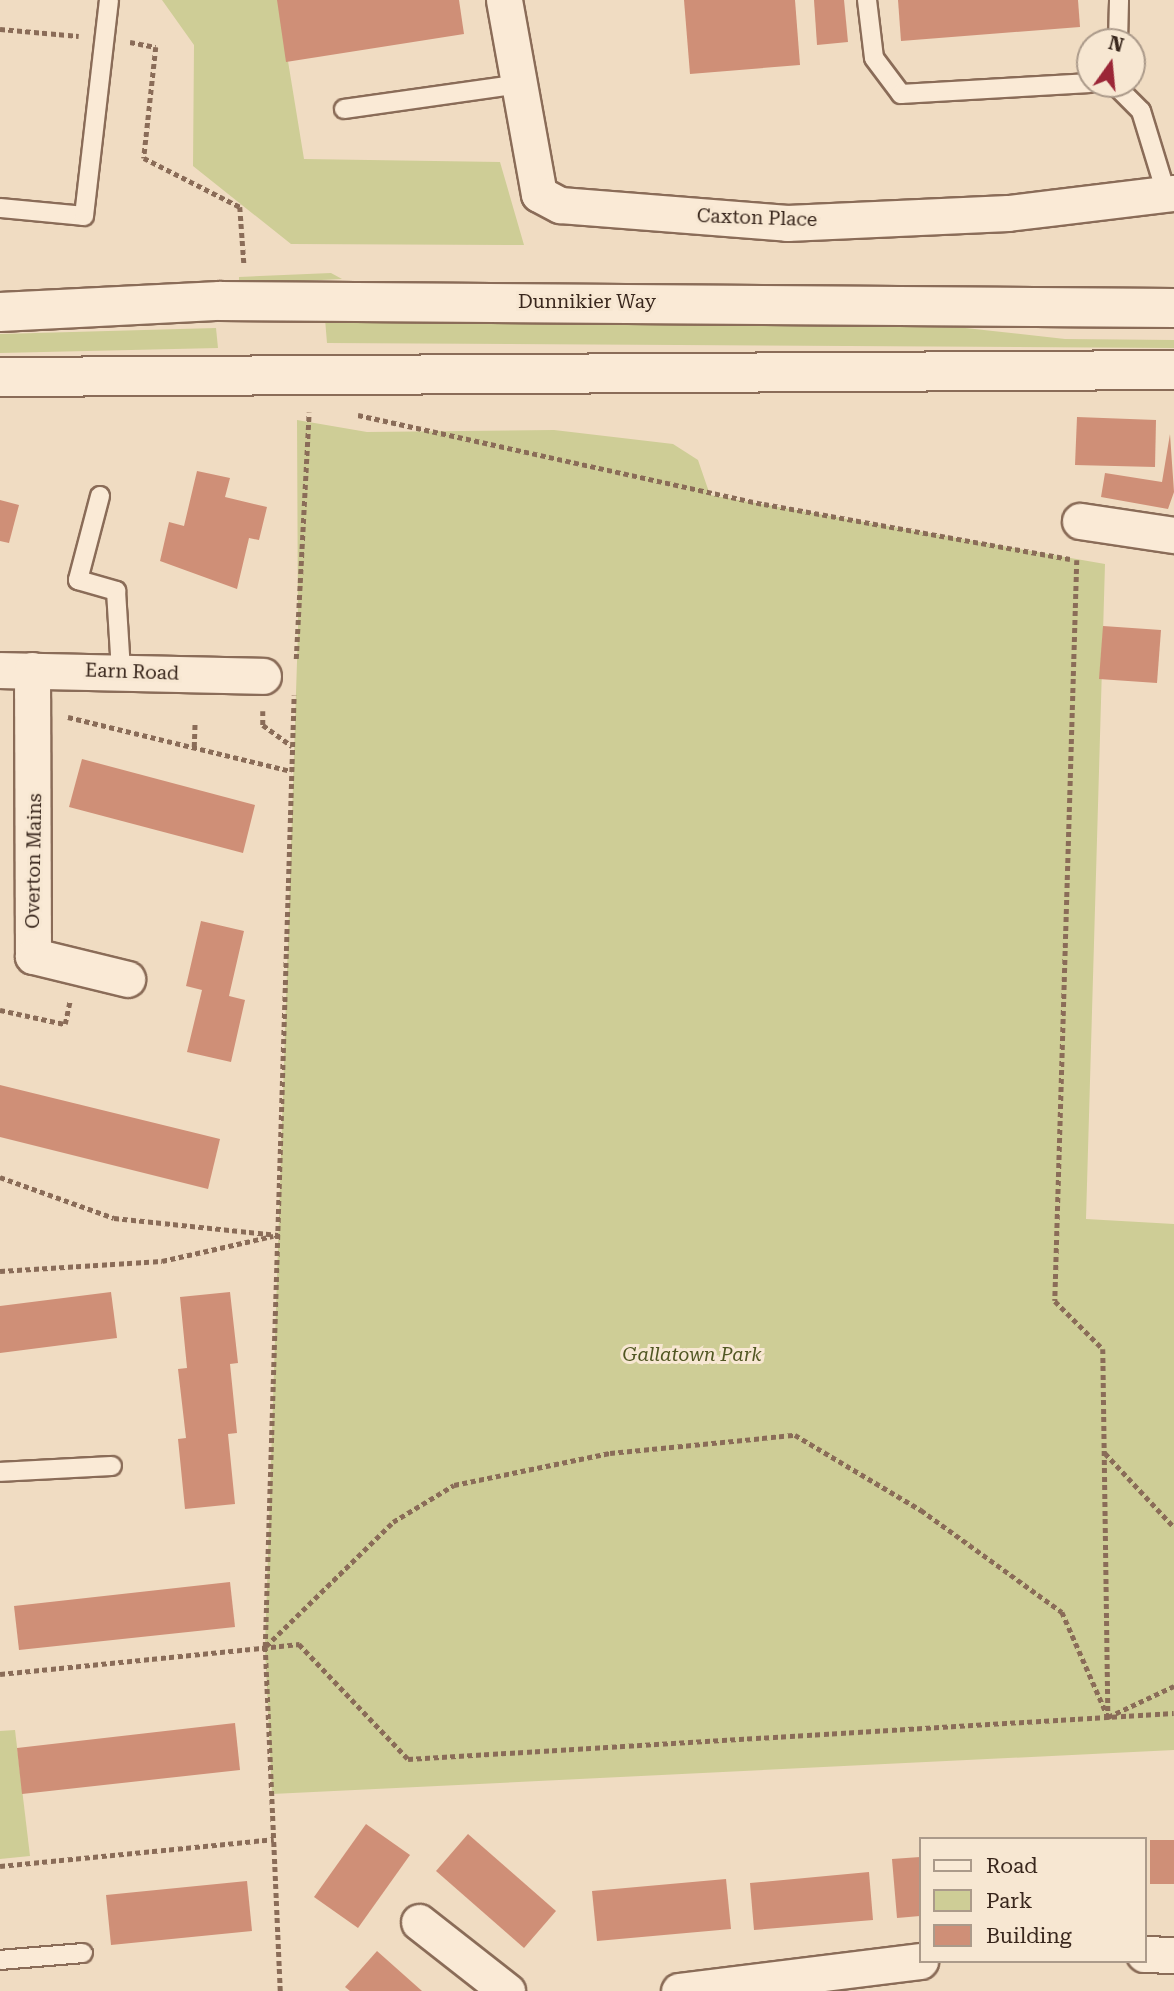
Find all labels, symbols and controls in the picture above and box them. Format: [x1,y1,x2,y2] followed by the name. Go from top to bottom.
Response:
[1076,28,1146,98] north arrow
[1106,31,1126,57] text: N
[696,205,818,231] street label: Caxton Place
[518,291,656,313] street label: Dunnikier Way
[85,659,179,685] street label: Earn Road
[21,793,47,929] street label: Overton Mains
[622,1344,762,1366] park label: Gallatown Park
[918,1837,1146,1963] legend
[986,1854,1038,1878] text: Road
[986,1889,1032,1913] text: Park
[986,1924,1072,1948] text: Building

